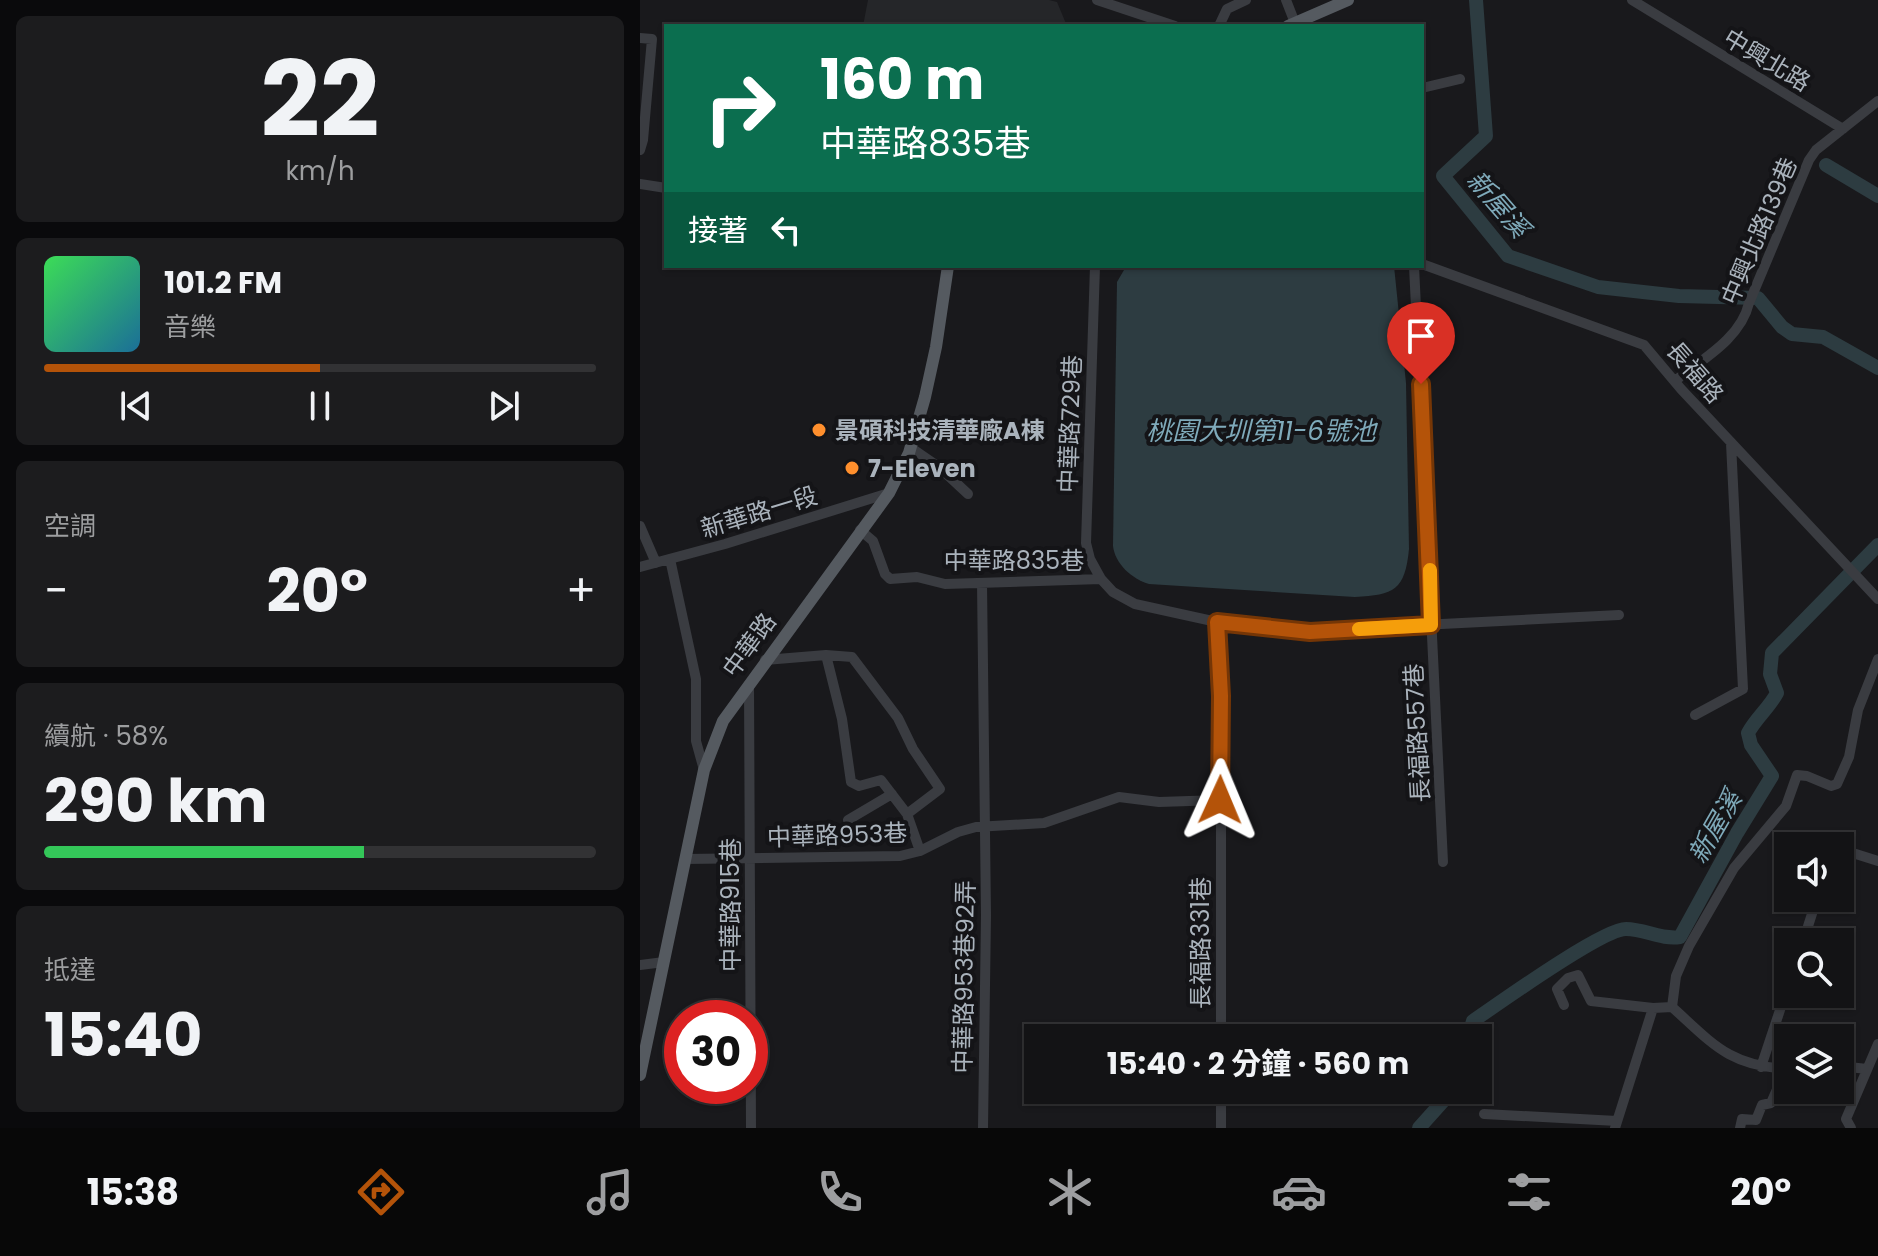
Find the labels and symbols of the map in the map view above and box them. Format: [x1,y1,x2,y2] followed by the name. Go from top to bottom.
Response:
[1717,21,1817,99] street label: 中興北路
[1713,152,1805,310] street label: 中興北路139巷
[1459,163,1540,248] water label: 新屋溪
[1387,302,1455,384] pin
[1659,334,1731,410] street label: 長福路
[1051,354,1089,494] street label: 中華路729巷
[1146,413,1379,449] water label: 桃園大圳第11-6號池
[835,414,1045,447] place label: 景碩科技清華廠A棟
[810,421,828,439] marker: 景碩科技清華廠A棟
[868,452,976,485] place label: 7-Eleven
[843,459,861,477] marker: 7-Eleven
[697,479,821,545] street label: 新華路一段
[944,544,1084,577] street label: 中華路835巷
[714,606,784,684] street label: 中華路
[1397,663,1437,803] street label: 長福路557巷
[1178,758,1262,842] position arrow
[1680,781,1752,870] water label: 新屋溪
[766,816,908,854] street label: 中華路953巷
[714,838,747,972] street label: 中華路915巷
[1184,877,1217,1009] street label: 長福路331巷
[946,880,982,1074] street label: 中華路953巷92弄
[664,1000,768,1104] speed limit sign: 30

